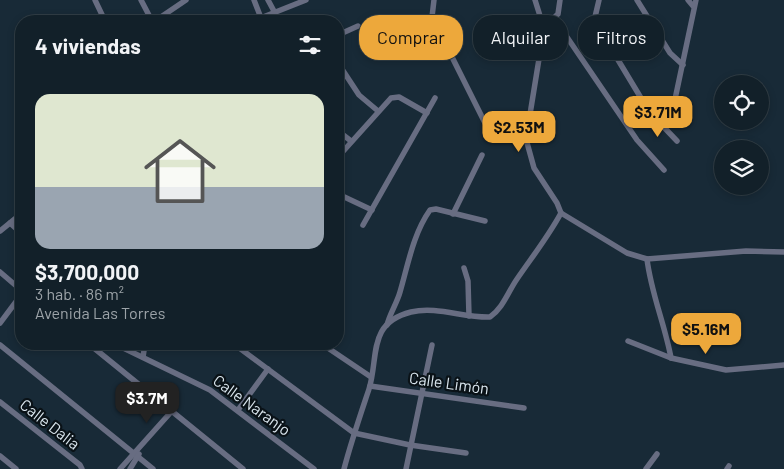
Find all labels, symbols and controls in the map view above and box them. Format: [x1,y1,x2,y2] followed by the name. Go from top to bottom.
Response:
[359,15,463,60] chip: Comprar
[473,15,568,60] chip: Alquilar
[578,15,664,60] chip: Filtros
[296,31,324,59] icon: filters
[35,33,141,58] text: 4 viviendas
[714,75,769,195] map controls
[714,75,769,130] button: locate
[617,96,699,138] pin: $3.71M
[634,102,682,121] text: $3.71M
[478,110,560,153] pin: $2.53M
[493,117,545,136] text: $2.53M
[135,126,225,216] icon: home
[714,140,769,195] button: layers
[35,259,139,284] text: $3,700,000
[35,284,124,303] text: 3 hab. · 86 m²
[35,303,165,322] text: Avenida Las Torres
[665,312,747,355] pin: $5.16M
[682,319,730,338] text: $5.16M
[408,368,490,398] street label: Calle Limón
[210,370,295,439] street label: Calle Naranjo
[112,382,182,424] pin: $3.7M
[126,388,168,407] text: $3.7M
[17,394,84,453] street label: Calle Dalia

